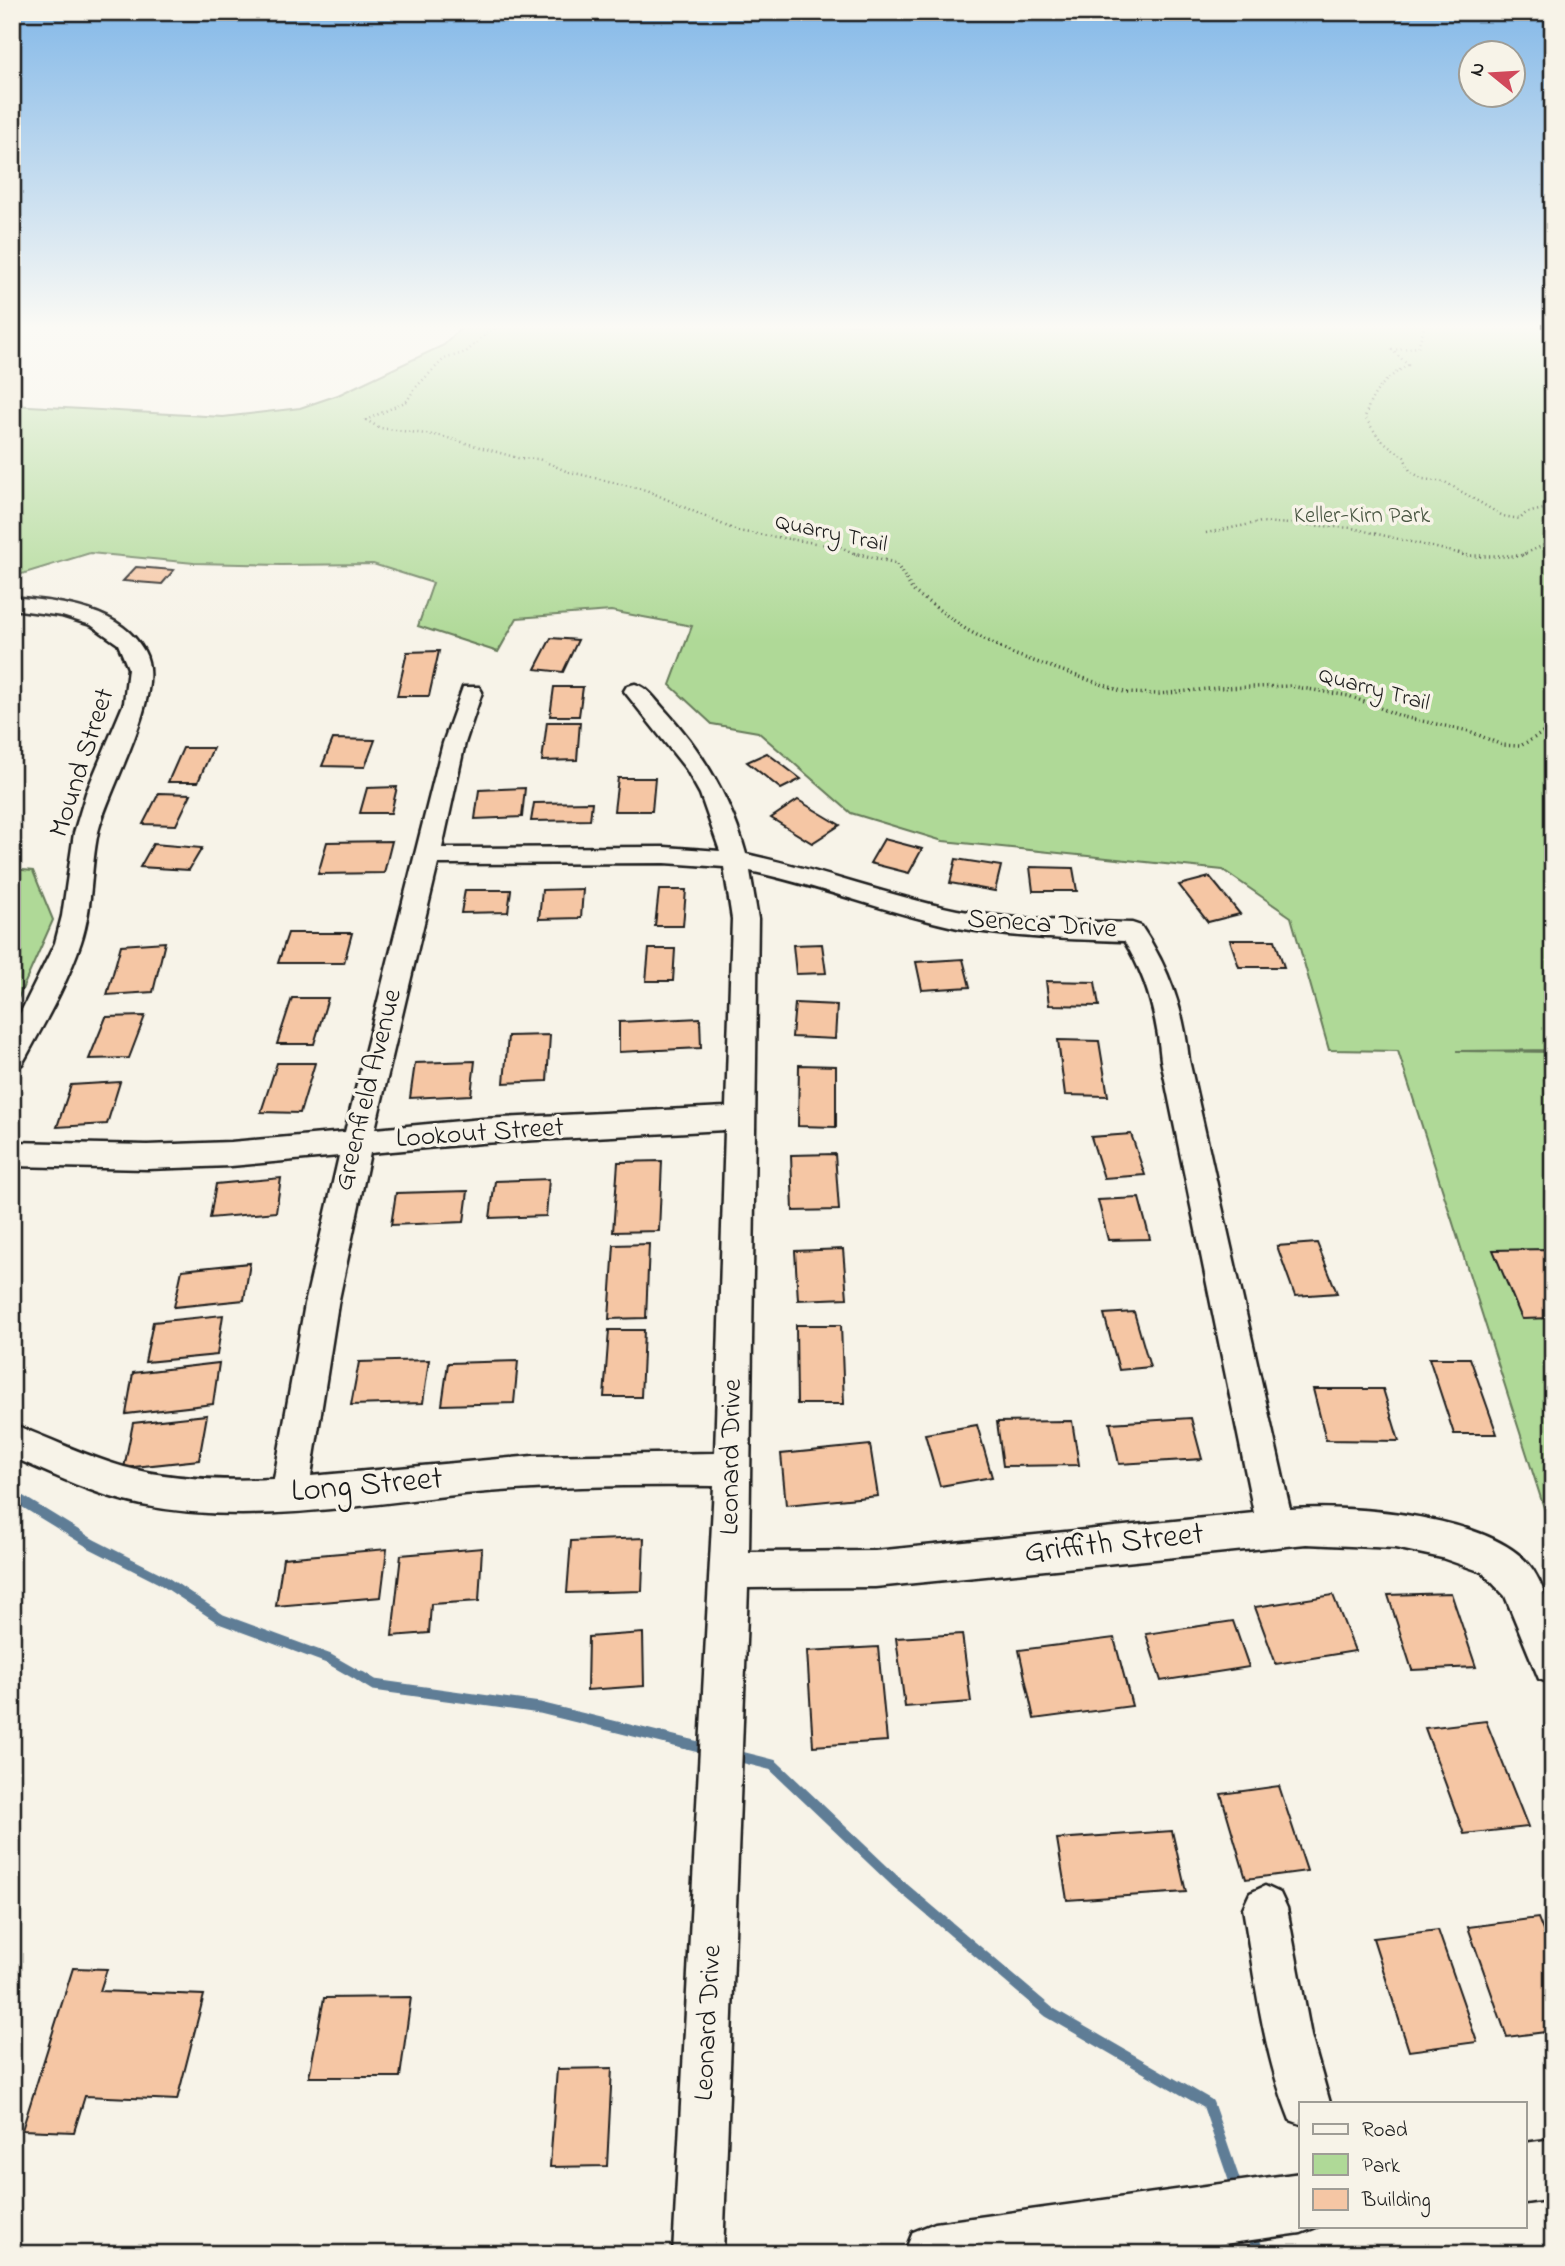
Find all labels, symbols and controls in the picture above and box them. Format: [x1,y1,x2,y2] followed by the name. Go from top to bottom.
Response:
[1456,38,1526,108] north arrow
[1463,59,1493,80] text: N
[1294,500,1431,533] park label: Keller-Kirn Park
[771,506,890,564] street label: Quarry Trail
[1314,659,1433,723] street label: Quarry Trail
[40,683,126,843] street label: Mound Street
[966,899,1119,951] street label: Seneca Drive
[324,984,414,1195] street label: Greenfield Avenue
[395,1108,565,1160] street label: Lookout Street
[710,1378,754,1535] street label: Leonard Drive
[289,1455,445,1517] street label: Long Street
[1022,1511,1206,1577] street label: Griffith Street
[684,1943,734,2102] street label: Leonard Drive
[1299,2102,1526,2228] legend
[1362,2116,1408,2146] text: Road
[1362,2152,1401,2182] text: Park
[1361,2186,1431,2218] text: Building

